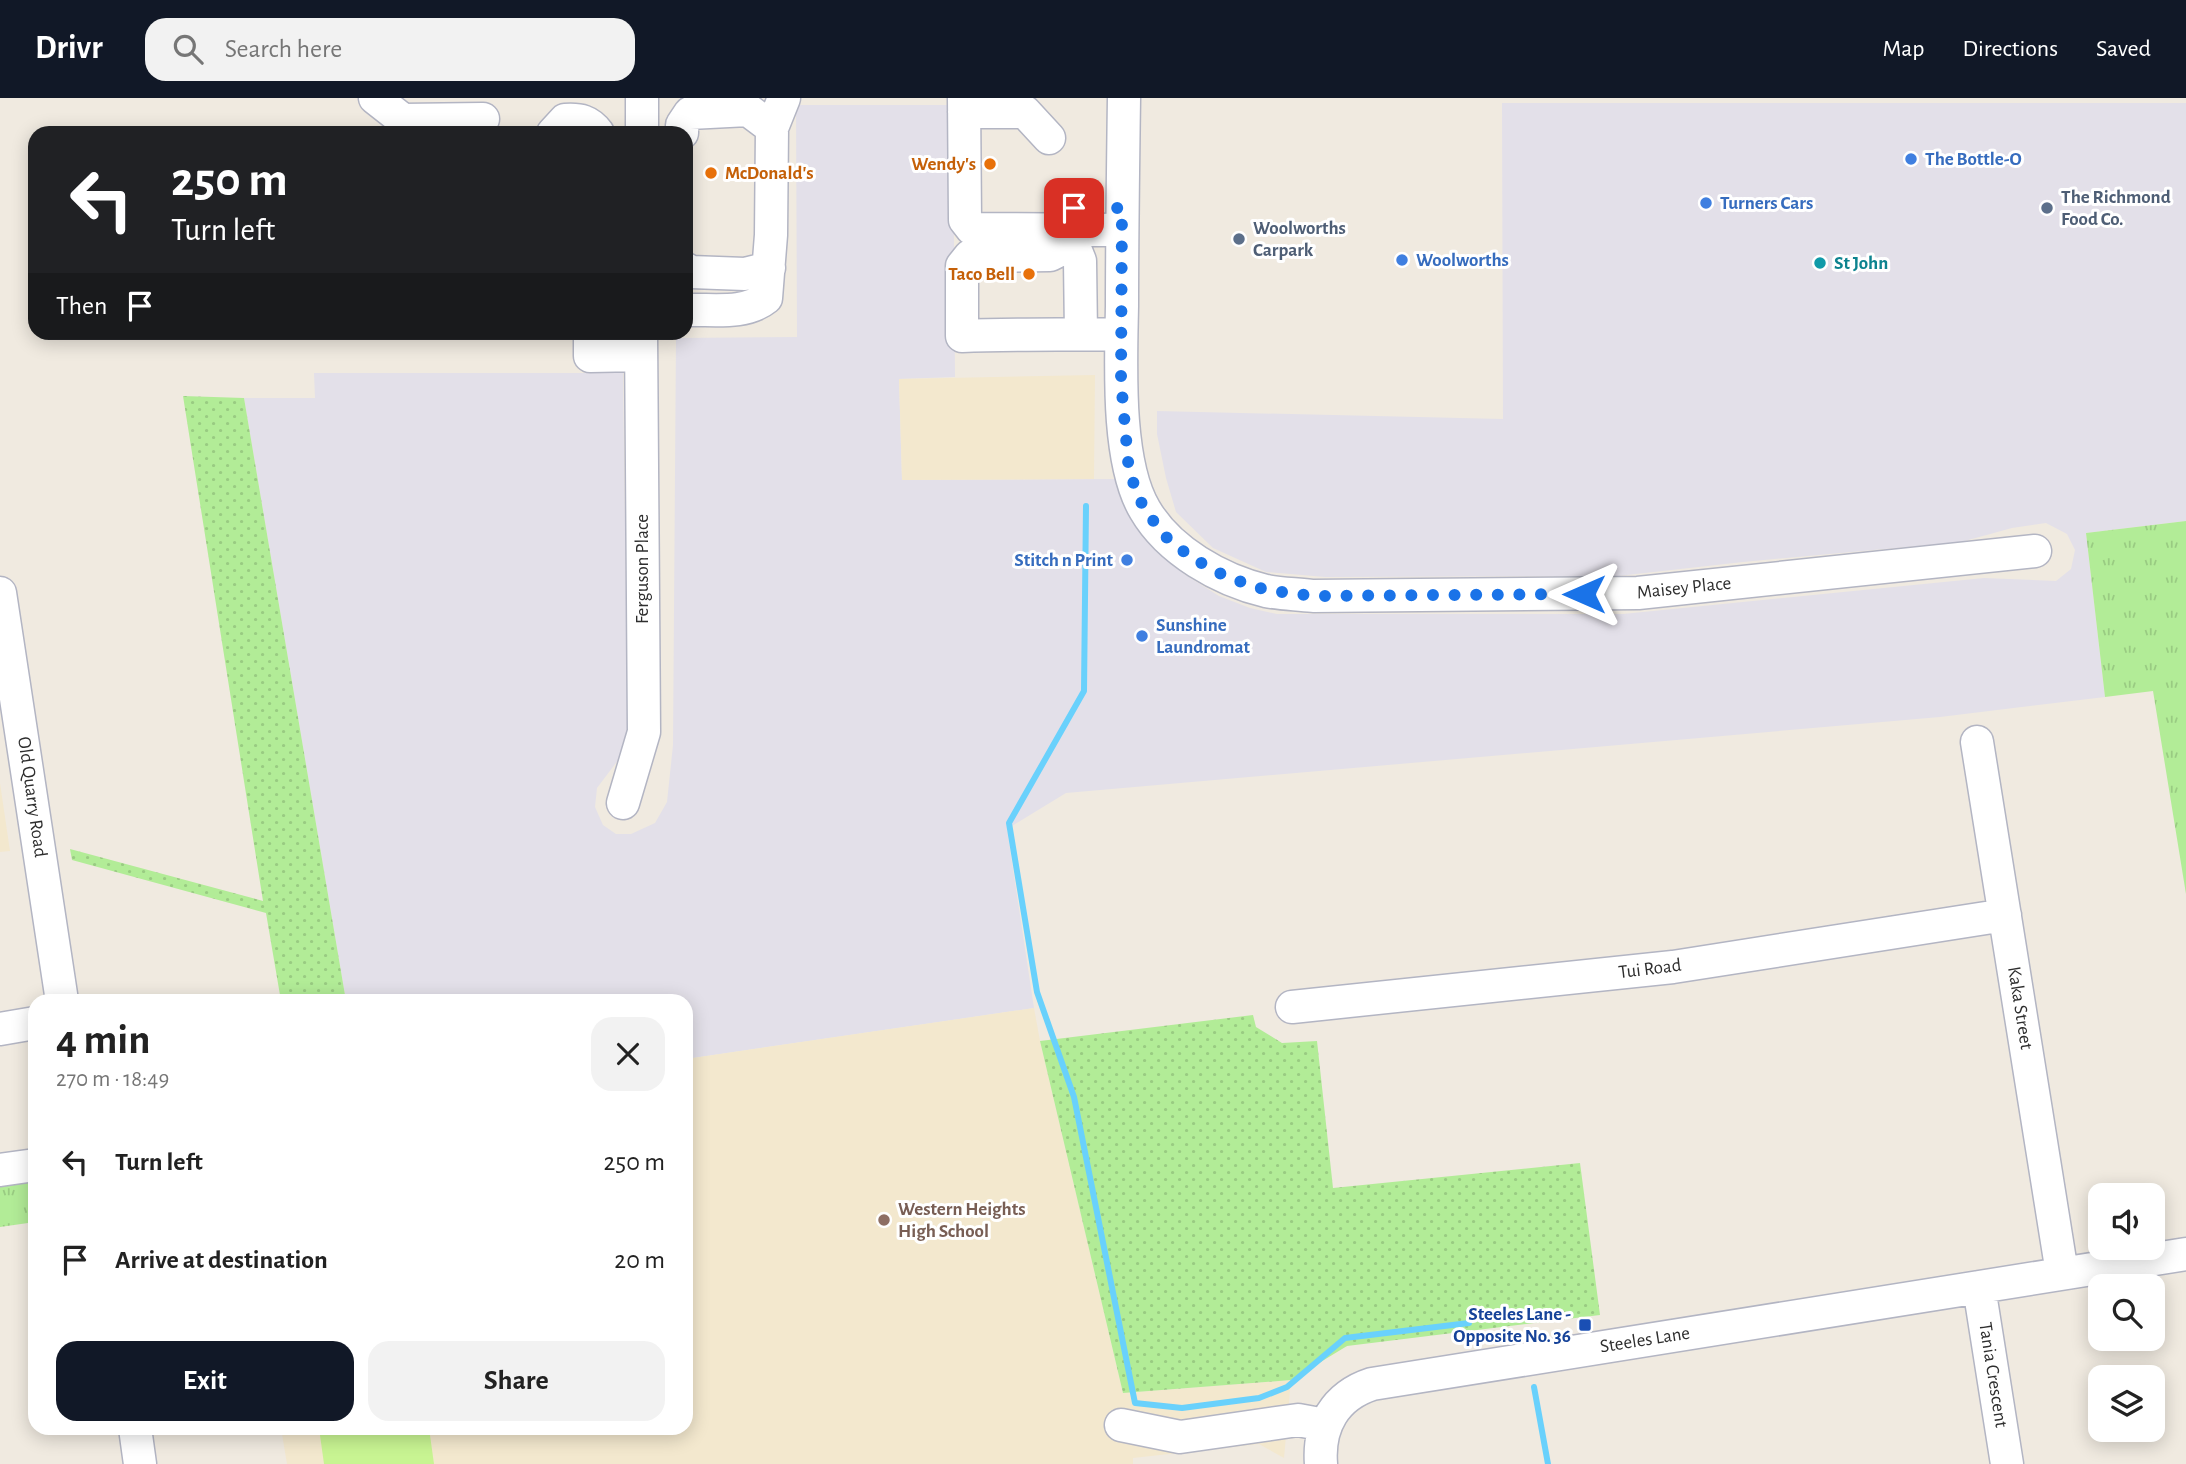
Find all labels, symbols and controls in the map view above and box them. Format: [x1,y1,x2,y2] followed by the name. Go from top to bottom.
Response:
[145,18,635,81] search box
[169,30,207,68] icon: search
[35,32,103,65] text: Drivr
[225,36,342,62] text: Search here
[1882,37,1924,61] text: Map
[1962,37,2058,61] text: Directions
[2096,37,2151,61] text: Saved
[1925,150,2022,169] place label: The Bottle-O
[1903,151,1919,167] marker: The Bottle-O
[56,154,147,245] icon: left
[911,155,976,174] place label: Wendy's
[171,156,288,205] text: 250 m
[982,156,998,172] marker: Wendy's
[725,164,814,183] place label: McDonald's
[703,165,719,181] marker: McDonald's
[1044,178,1104,238] pin
[2061,188,2171,229] place label: The Richmond Food Co.
[1055,189,1093,227] icon: arrive
[1720,194,1813,213] place label: Turners Cars
[1698,195,1714,211] marker: Turners Cars
[2039,200,2055,216] marker: The Richmond Food Co.
[171,214,275,246] text: Turn left
[1253,219,1346,260] place label: Woolworths Carpark
[1231,231,1247,247] marker: Woolworths Carpark
[1416,251,1509,270] place label: Woolworths
[1394,252,1410,268] marker: Woolworths
[1834,254,1888,273] place label: St John
[1812,255,1828,271] marker: St John
[948,265,1015,284] place label: Taco Bell
[1021,266,1037,282] marker: Taco Bell
[121,287,159,325] icon: arrive
[56,293,107,319] text: Then
[633,514,652,624] street label: Ferguson Place
[1014,551,1114,570] place label: Stitch n Print
[1119,552,1135,568] marker: Stitch n Print
[1547,557,1621,631] position arrow
[1636,574,1732,602] street label: Maisey Place
[1156,616,1251,657] place label: Sunshine Laundromat
[1134,628,1150,644] marker: Sunshine Laundromat
[14,735,50,859] street label: Old Quarry Road
[1618,956,1683,982] street label: Tui Road
[2004,965,2036,1051] street label: Kaka Street
[591,1017,665,1091] button: close
[56,1019,151,1061] text: 4 min
[56,1068,169,1091] text: 270 m · 18:49
[56,1143,94,1181] icon: left
[115,1149,203,1175] text: Turn left
[603,1149,665,1175] text: 250 m
[2088,1183,2165,1442] map controls
[2088,1183,2165,1260] button: sound
[898,1200,1025,1241] place label: Western Heights High School
[876,1212,892,1228] marker: Western Heights High School
[56,1241,94,1279] icon: arrive
[115,1247,328,1273] text: Arrive at destination
[614,1247,665,1273] text: 20 m
[2088,1274,2165,1351] button: search
[1453,1305,1571,1346] place label: Steeles Lane - Opposite No. 36
[1577,1317,1593,1333] marker: Steeles Lane - Opposite No. 36
[1975,1321,2011,1429] street label: Tania Crescent
[1599,1324,1691,1356] street label: Steeles Lane
[56,1341,354,1421] button: Exit
[368,1341,665,1421] button: Share
[2088,1365,2165,1442] button: layers

